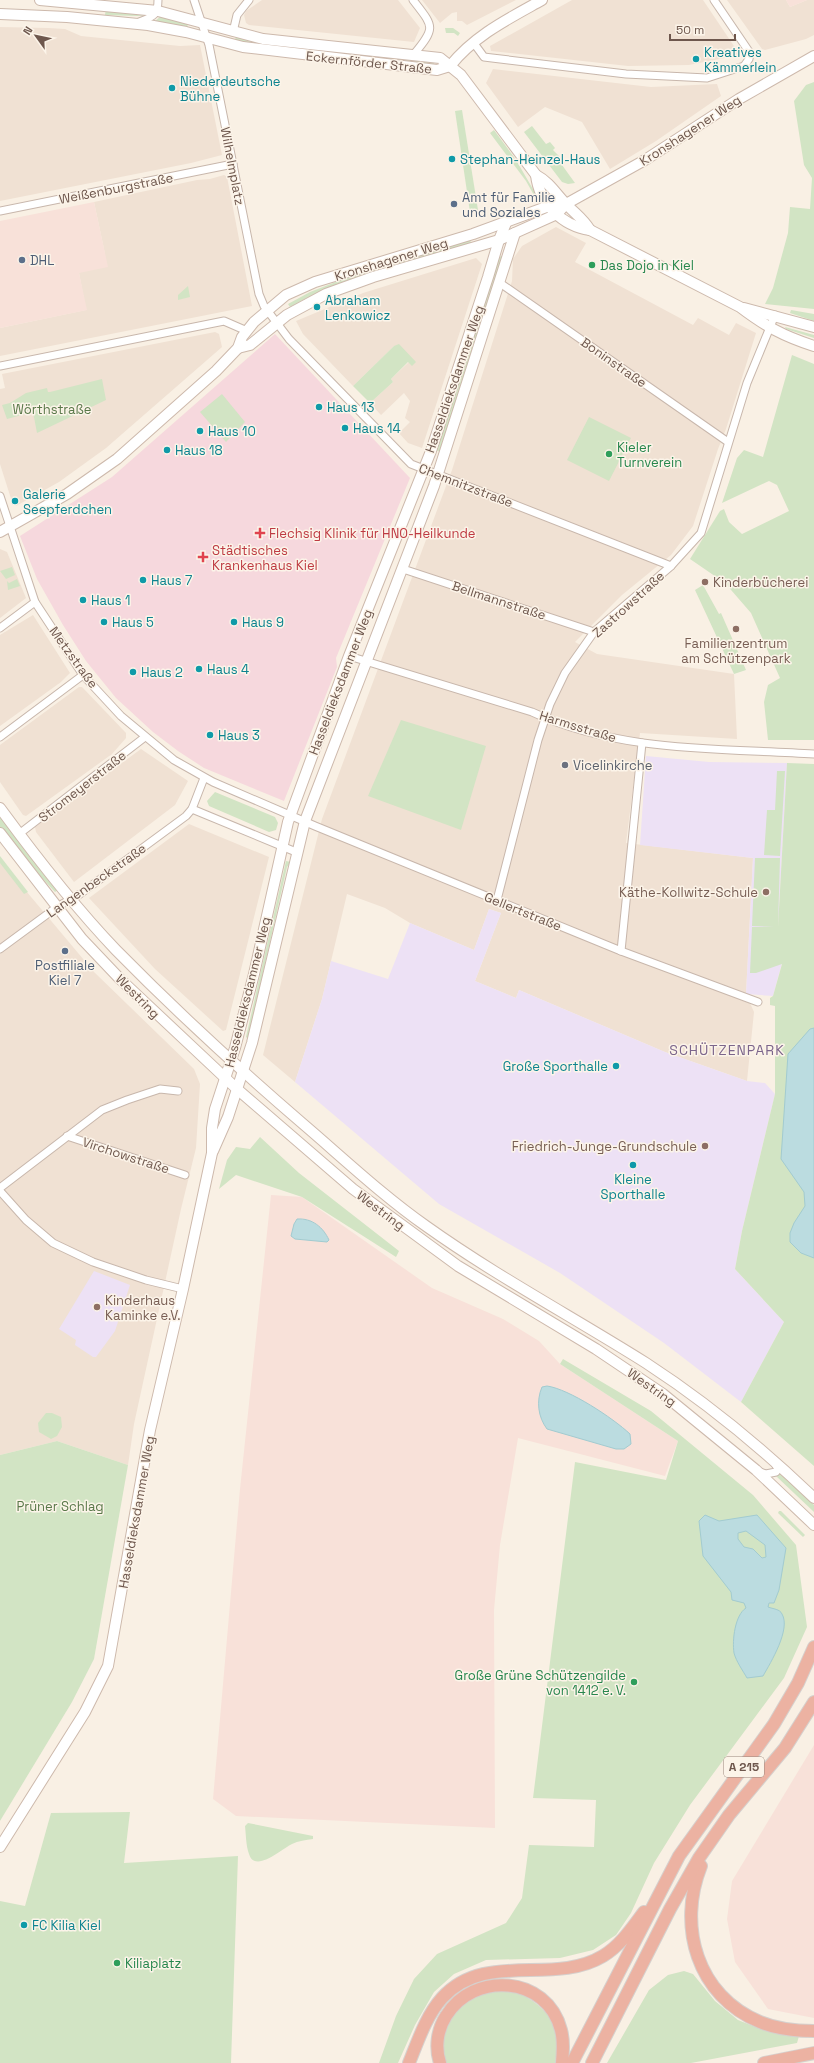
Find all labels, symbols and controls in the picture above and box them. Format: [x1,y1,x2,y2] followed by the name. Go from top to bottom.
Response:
[16,16,56,56] north arrow
[670,16,735,42] scale bar
[676,22,704,38] text: 50 m
[20,24,35,37] text: N
[704,44,776,76] place label: Kreatives Kämmerlein
[305,47,433,78] street label: Eckernförder Straße
[691,54,701,64] marker: Kreatives Kämmerlein
[180,73,281,105] place label: Niederdeutsche Bühne
[167,83,177,93] marker: Niederdeutsche Bühne
[636,91,744,170] street label: Kronshagener Weg
[217,126,248,207] street label: Wilhelmplatz
[460,151,601,168] place label: Stephan-Heinzel-Haus
[447,154,457,164] marker: Stephan-Heinzel-Haus
[58,169,175,208] street label: Weißenburgstraße
[462,189,555,221] place label: Amt für Familie und Soziales
[449,199,459,209] marker: Amt für Familie und Soziales
[332,234,450,285] street label: Kronshagener Weg
[30,252,54,269] place label: DHL
[17,255,27,265] marker: DHL
[600,257,694,274] place label: Das Dojo in Kiel
[587,260,597,270] marker: Das Dojo in Kiel
[325,292,390,324] place label: Abraham Lenkowicz
[312,302,322,312] marker: Abraham Lenkowicz
[421,303,488,455] street label: Hasseldieksdammer Weg
[578,334,650,391] street label: Boninstraße
[327,399,374,416] place label: Haus 13
[13,401,91,418] park label: Wörthstraße
[314,402,324,412] marker: Haus 13
[353,420,401,437] place label: Haus 14
[208,423,256,440] place label: Haus 10
[340,423,350,433] marker: Haus 14
[195,426,205,436] marker: Haus 10
[617,439,682,471] place label: Kieler Turnverein
[175,442,223,459] place label: Haus 18
[162,445,172,455] marker: Haus 18
[604,449,614,459] marker: Kieler Turnverein
[416,460,515,511] street label: Chemnitzstraße
[23,486,112,518] place label: Galerie Seepferdchen
[10,496,20,506] marker: Galerie Seepferdchen
[269,525,475,542] place label: Flechsig Klinik für HNO-Heilkunde
[254,527,266,539] marker: Flechsig Klinik für HNO-Heilkunde
[212,542,318,574] place label: Städtisches Krankenhaus Kiel
[197,551,209,563] marker: Städtisches Krankenhaus Kiel
[589,568,668,641] street label: Zastrowstraße
[151,572,192,589] place label: Haus 7
[713,574,808,591] place label: Kinderbücherei
[138,575,148,585] marker: Haus 7
[450,577,548,624] street label: Bellmannstraße
[700,577,710,587] marker: Kinderbücherei
[91,592,130,609] place label: Haus 1
[78,595,88,605] marker: Haus 1
[305,607,376,757] street label: Hasseldieksdammer Weg
[112,614,154,631] place label: Haus 5
[242,614,284,631] place label: Haus 9
[99,617,109,627] marker: Haus 5
[229,617,239,627] marker: Haus 9
[46,623,102,691] street label: Metzstraße
[731,624,741,634] marker: Familienzentrum am Schützenpark
[681,635,791,667] place label: Familienzentrum am Schützenpark
[207,661,249,678] place label: Haus 4
[141,664,183,681] place label: Haus 2
[194,664,204,674] marker: Haus 4
[128,667,138,677] marker: Haus 2
[537,707,618,746] street label: Harmsstraße
[218,727,260,744] place label: Haus 3
[205,730,215,740] marker: Haus 3
[35,747,130,826] street label: Stromeyerstraße
[573,757,652,774] place label: Vicelinkirche
[560,760,570,770] marker: Vicelinkirche
[43,840,149,921] street label: Langenbeckstraße
[619,884,758,901] place label: Käthe-Kollwitz-Schule
[761,887,771,897] marker: Käthe-Kollwitz-Schule
[482,888,564,935] street label: Gellertstraße
[221,915,274,1069] street label: Hasseldieksdammer Weg
[60,946,70,956] marker: Postfiliale Kiel 7
[35,957,95,989] place label: Postfiliale Kiel 7
[112,971,163,1022] street label: Westring
[669,1041,785,1059] district label: SCHÜTZENPARK
[503,1058,608,1075] place label: Große Sporthalle
[611,1061,621,1071] marker: Große Sporthalle
[80,1133,172,1178] street label: Virchowstraße
[512,1138,697,1155] place label: Friedrich-Junge-Grundschule
[700,1141,710,1151] marker: Friedrich-Junge-Grundschule
[628,1160,638,1170] marker: Kleine Sporthalle
[601,1171,665,1203] place label: Kleine Sporthalle
[353,1187,408,1234] street label: Westring
[105,1292,181,1324] place label: Kinderhaus Kaminke e.V.
[92,1302,102,1312] marker: Kinderhaus Kaminke e.V.
[624,1364,680,1410] street label: Westring
[115,1434,158,1590] street label: Hasseldieksdammer Weg
[16,1498,104,1515] park label: Prüner Schlag
[455,1667,626,1699] place label: Große Grüne Schützengilde von 1412 e. V.
[629,1677,639,1687] marker: Große Grüne Schützengilde von 1412 e. V.
[724,1757,764,1777] road number: A 215
[32,1917,101,1934] place label: FC Kilia Kiel
[19,1920,29,1930] marker: FC Kilia Kiel
[125,1955,182,1972] place label: Kiliaplatz
[112,1958,122,1968] marker: Kiliaplatz

